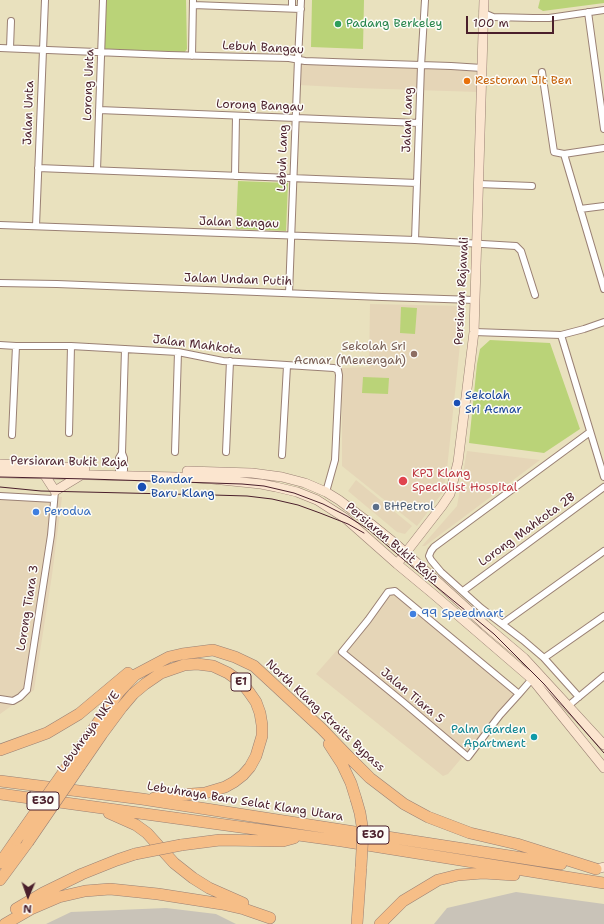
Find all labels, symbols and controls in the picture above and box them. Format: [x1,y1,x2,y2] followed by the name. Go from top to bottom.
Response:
[468,8,556,34] scale bar
[473,15,509,31] text: 100 m
[346,17,442,31] place label: Padang Berkeley
[333,19,343,29] marker: Padang Berkeley
[222,39,304,57] street label: Lebuh Bangau
[81,49,97,121] street label: Lorong Unta
[475,74,572,88] place label: Restoran Jit Ben
[462,76,472,86] marker: Restoran Jit Ben
[21,80,37,146] street label: Jalan Unta
[400,87,416,153] street label: Jalan Lang
[216,97,304,115] street label: Lorong Bangau
[275,124,291,192] street label: Lebuh Lang
[199,214,279,232] street label: Jalan Bangau
[452,236,472,346] street label: Persiaran Rajawali
[184,271,292,289] street label: Jalan Undan Putih
[152,332,242,358] street label: Jalan Mahkota
[294,340,406,368] place label: Sekolah Sri Acmar (Menengah)
[409,349,419,359] marker: Sekolah Sri Acmar (Menengah)
[465,389,522,417] place label: Sekolah Sri Acmar
[452,398,462,408] marker: Sekolah Sri Acmar
[10,454,128,470] street label: Persiaran Bukit Raja
[412,467,517,495] place label: KPJ Klang Specialist Hospital
[151,473,215,501] place label: Bandar Baru Klang
[397,475,409,487] marker: KPJ Klang Specialist Hospital
[136,481,148,493] marker: Bandar Baru Klang
[476,490,578,570] street label: Lorong Mahkota 2B
[342,500,442,586] street label: Persiaran Bukit Raja
[384,500,434,514] place label: BHPetrol
[371,502,381,512] marker: BHPetrol
[44,505,91,519] place label: Perodua
[31,507,41,517] marker: Perodua
[14,564,42,652] street label: Lorong Tiara 3
[421,607,504,621] place label: 99 Speedmart
[408,609,418,619] marker: 99 Speedmart
[262,657,388,775] street label: North Klang Straits Bypass
[377,665,447,727] street label: Jalan Tiara 5
[231,673,251,691] road number: E1
[55,689,123,775] street label: Lebuhraya NKVE
[451,723,526,751] place label: Palm Garden Apartment
[529,732,539,742] marker: Palm Garden Apartment
[146,779,344,825] street label: Lebuhraya Baru Selat Klang Utara
[27,792,59,810] road number: E30
[357,826,389,844] road number: E30
[8,876,48,916] north arrow
[23,901,32,916] text: N

